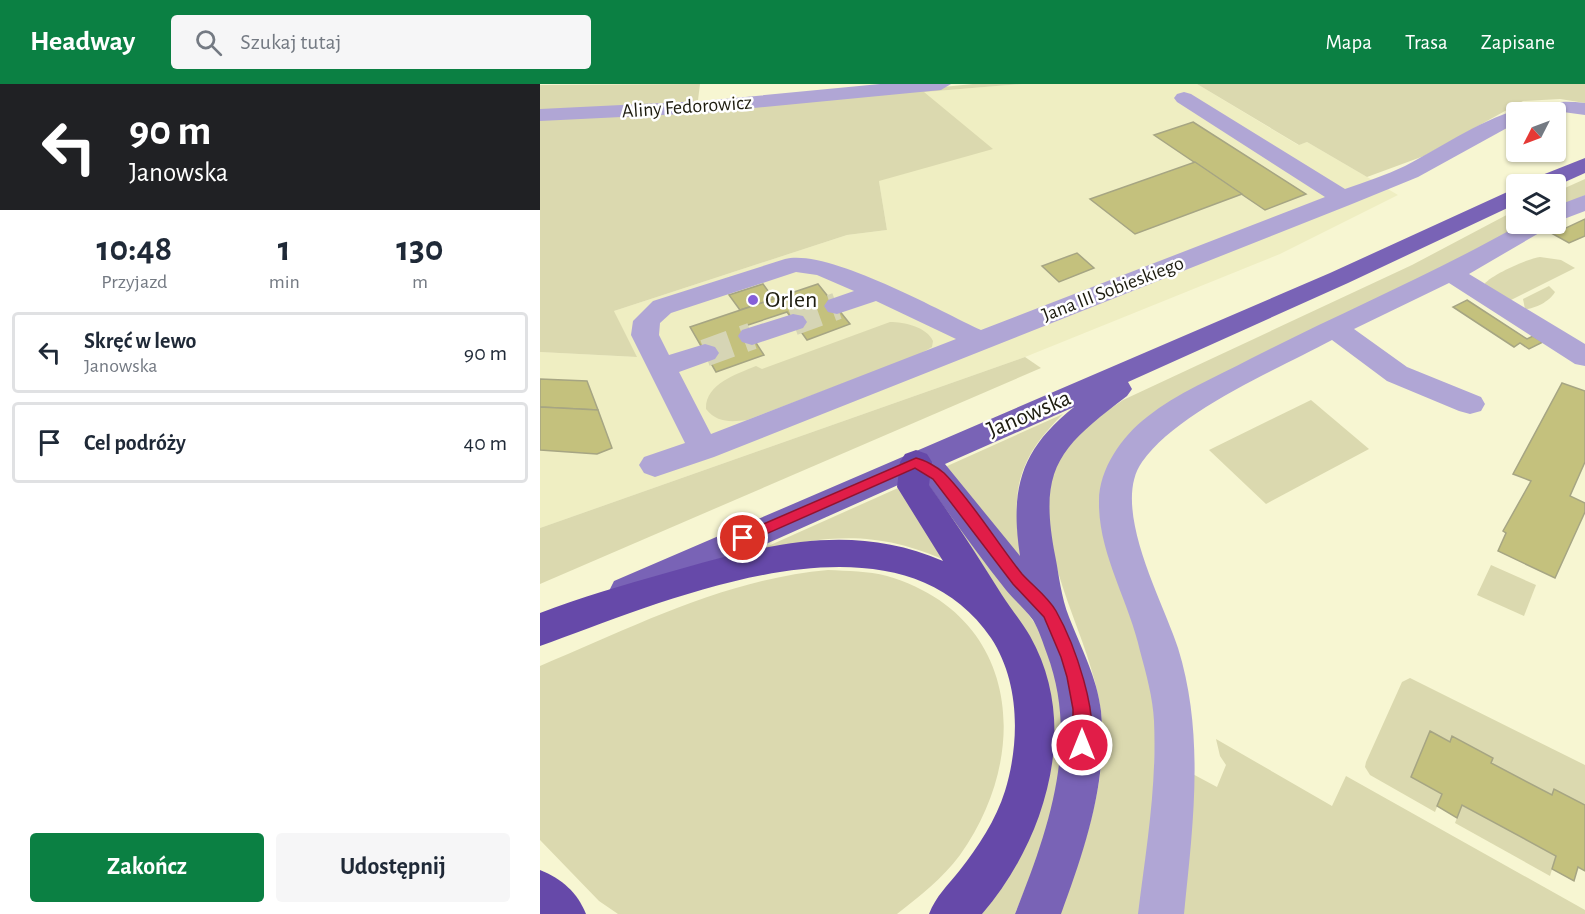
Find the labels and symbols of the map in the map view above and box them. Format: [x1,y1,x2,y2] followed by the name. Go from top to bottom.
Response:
[621,92,753,122] street label: Aliny Fedorowicz
[1506,102,1566,162] north arrow
[1039,253,1187,325] street label: Jana III Sobieskiego
[765,288,817,312] place label: Orlen
[746,293,760,307] marker: Orlen
[984,386,1074,442] street label: Janowska
[717,512,768,563] pin
[1050,713,1114,777] position arrow

